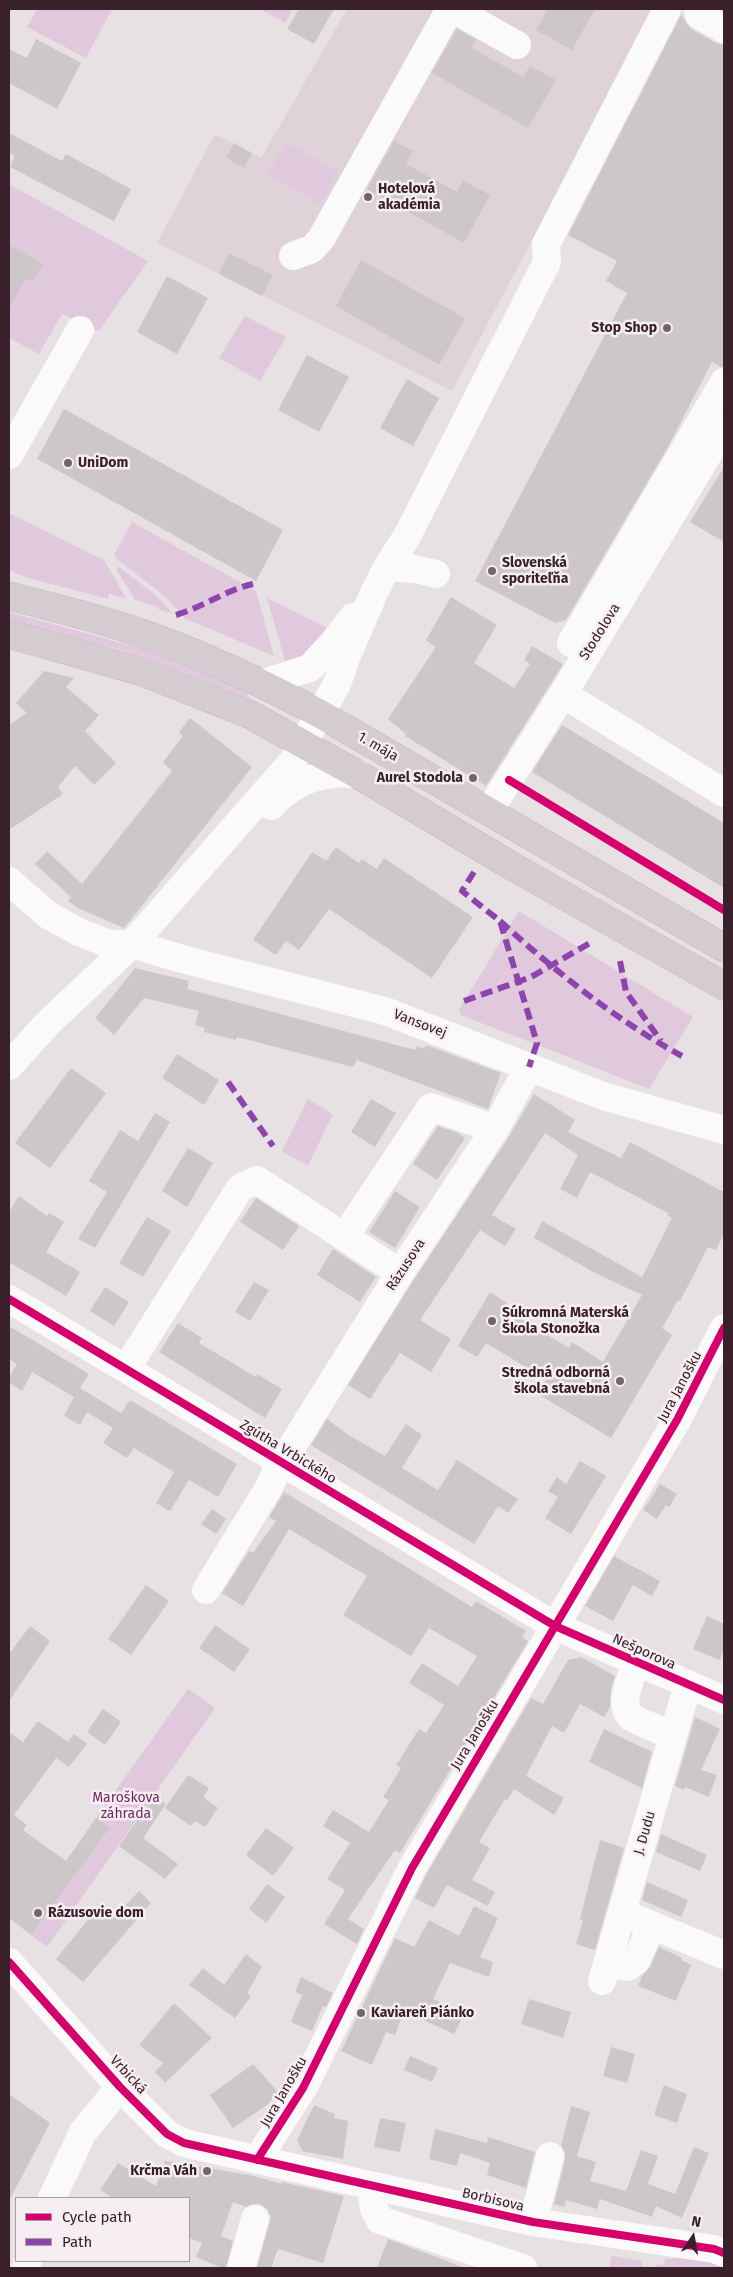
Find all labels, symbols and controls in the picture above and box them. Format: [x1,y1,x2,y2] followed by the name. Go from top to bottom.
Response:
[378,181,440,213] place label: Hotelová akadémia
[362,191,374,203] marker: Hotelová akadémia
[591,320,657,336] place label: Stop Shop
[661,322,673,334] marker: Stop Shop
[78,455,128,471] place label: UniDom
[62,457,74,469] marker: UniDom
[502,555,568,588] place label: Slovenská sporiteľňa
[486,565,498,577] marker: Slovenská sporiteľňa
[576,601,624,663] street label: Stodolova
[355,729,401,765] street label: 1. mája
[377,770,463,786] place label: Aurel Stodola
[467,772,479,784] marker: Aurel Stodola
[391,1006,449,1042] street label: Vansovej
[383,1236,429,1294] street label: Rázusova
[502,1305,629,1338] place label: Súkromná Materská Škola Stonožka
[486,1315,498,1327] marker: Súkromná Materská Škola Stonožka
[654,1348,706,1426] street label: Jura Janošku
[502,1365,610,1398] place label: Stredná odborná škola stavebná
[614,1375,626,1387] marker: Stredná odborná škola stavebná
[237,1417,339,1487] street label: Zgútha Vrbického
[610,1631,678,1673] street label: Nešporova
[448,1697,502,1773] street label: Jura Janošku
[92,1790,160,1822] park label: Maroškova záhrada
[631,1809,659,1857] street label: J. Dudu
[48,1905,144,1921] place label: Rázusovie dom
[32,1907,44,1919] marker: Rázusovie dom
[371,2005,474,2021] place label: Kaviareň Piánko
[355,2007,367,2019] marker: Kaviareň Piánko
[106,2052,150,2098] street label: Vrbická
[257,2054,311,2130] street label: Jura Janošku
[130,2163,197,2179] place label: Krčma Váh
[201,2165,213,2177] marker: Krčma Váh
[460,2185,526,2215] street label: Borbisova
[15,2197,190,2262] legend
[62,2208,132,2226] text: Cycle path
[668,2212,718,2262] north arrow
[690,2213,703,2231] text: N
[62,2233,92,2251] text: Path

